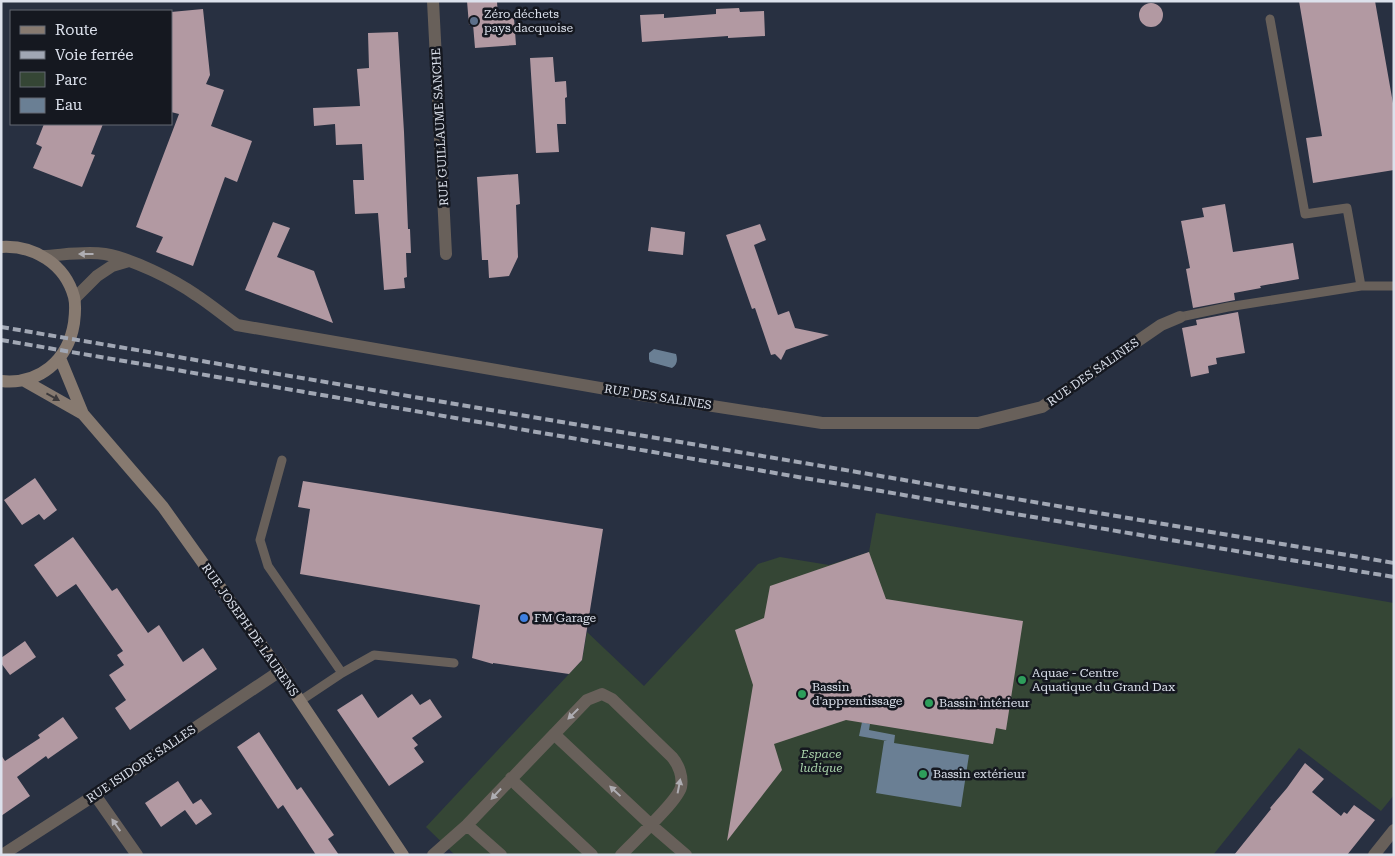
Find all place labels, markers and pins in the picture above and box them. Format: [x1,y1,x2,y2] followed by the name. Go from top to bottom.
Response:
[484,7,573,35] place label: Zéro déchets pays dacquoise
[468,15,480,27] marker: Zéro déchets pays dacquoise
[534,611,597,625] place label: FM Garage
[518,612,530,624] marker: FM Garage
[1032,666,1175,694] place label: Aquae - Centre Aquatique du Grand Dax
[1016,674,1028,686] marker: Aquae - Centre Aquatique du Grand Dax
[812,680,903,708] place label: Bassin d'apprentissage
[796,688,808,700] marker: Bassin d'apprentissage
[939,696,1030,710] place label: Bassin intérieur
[923,697,935,709] marker: Bassin intérieur
[933,767,1026,781] place label: Bassin extérieur
[917,768,929,780] marker: Bassin extérieur

